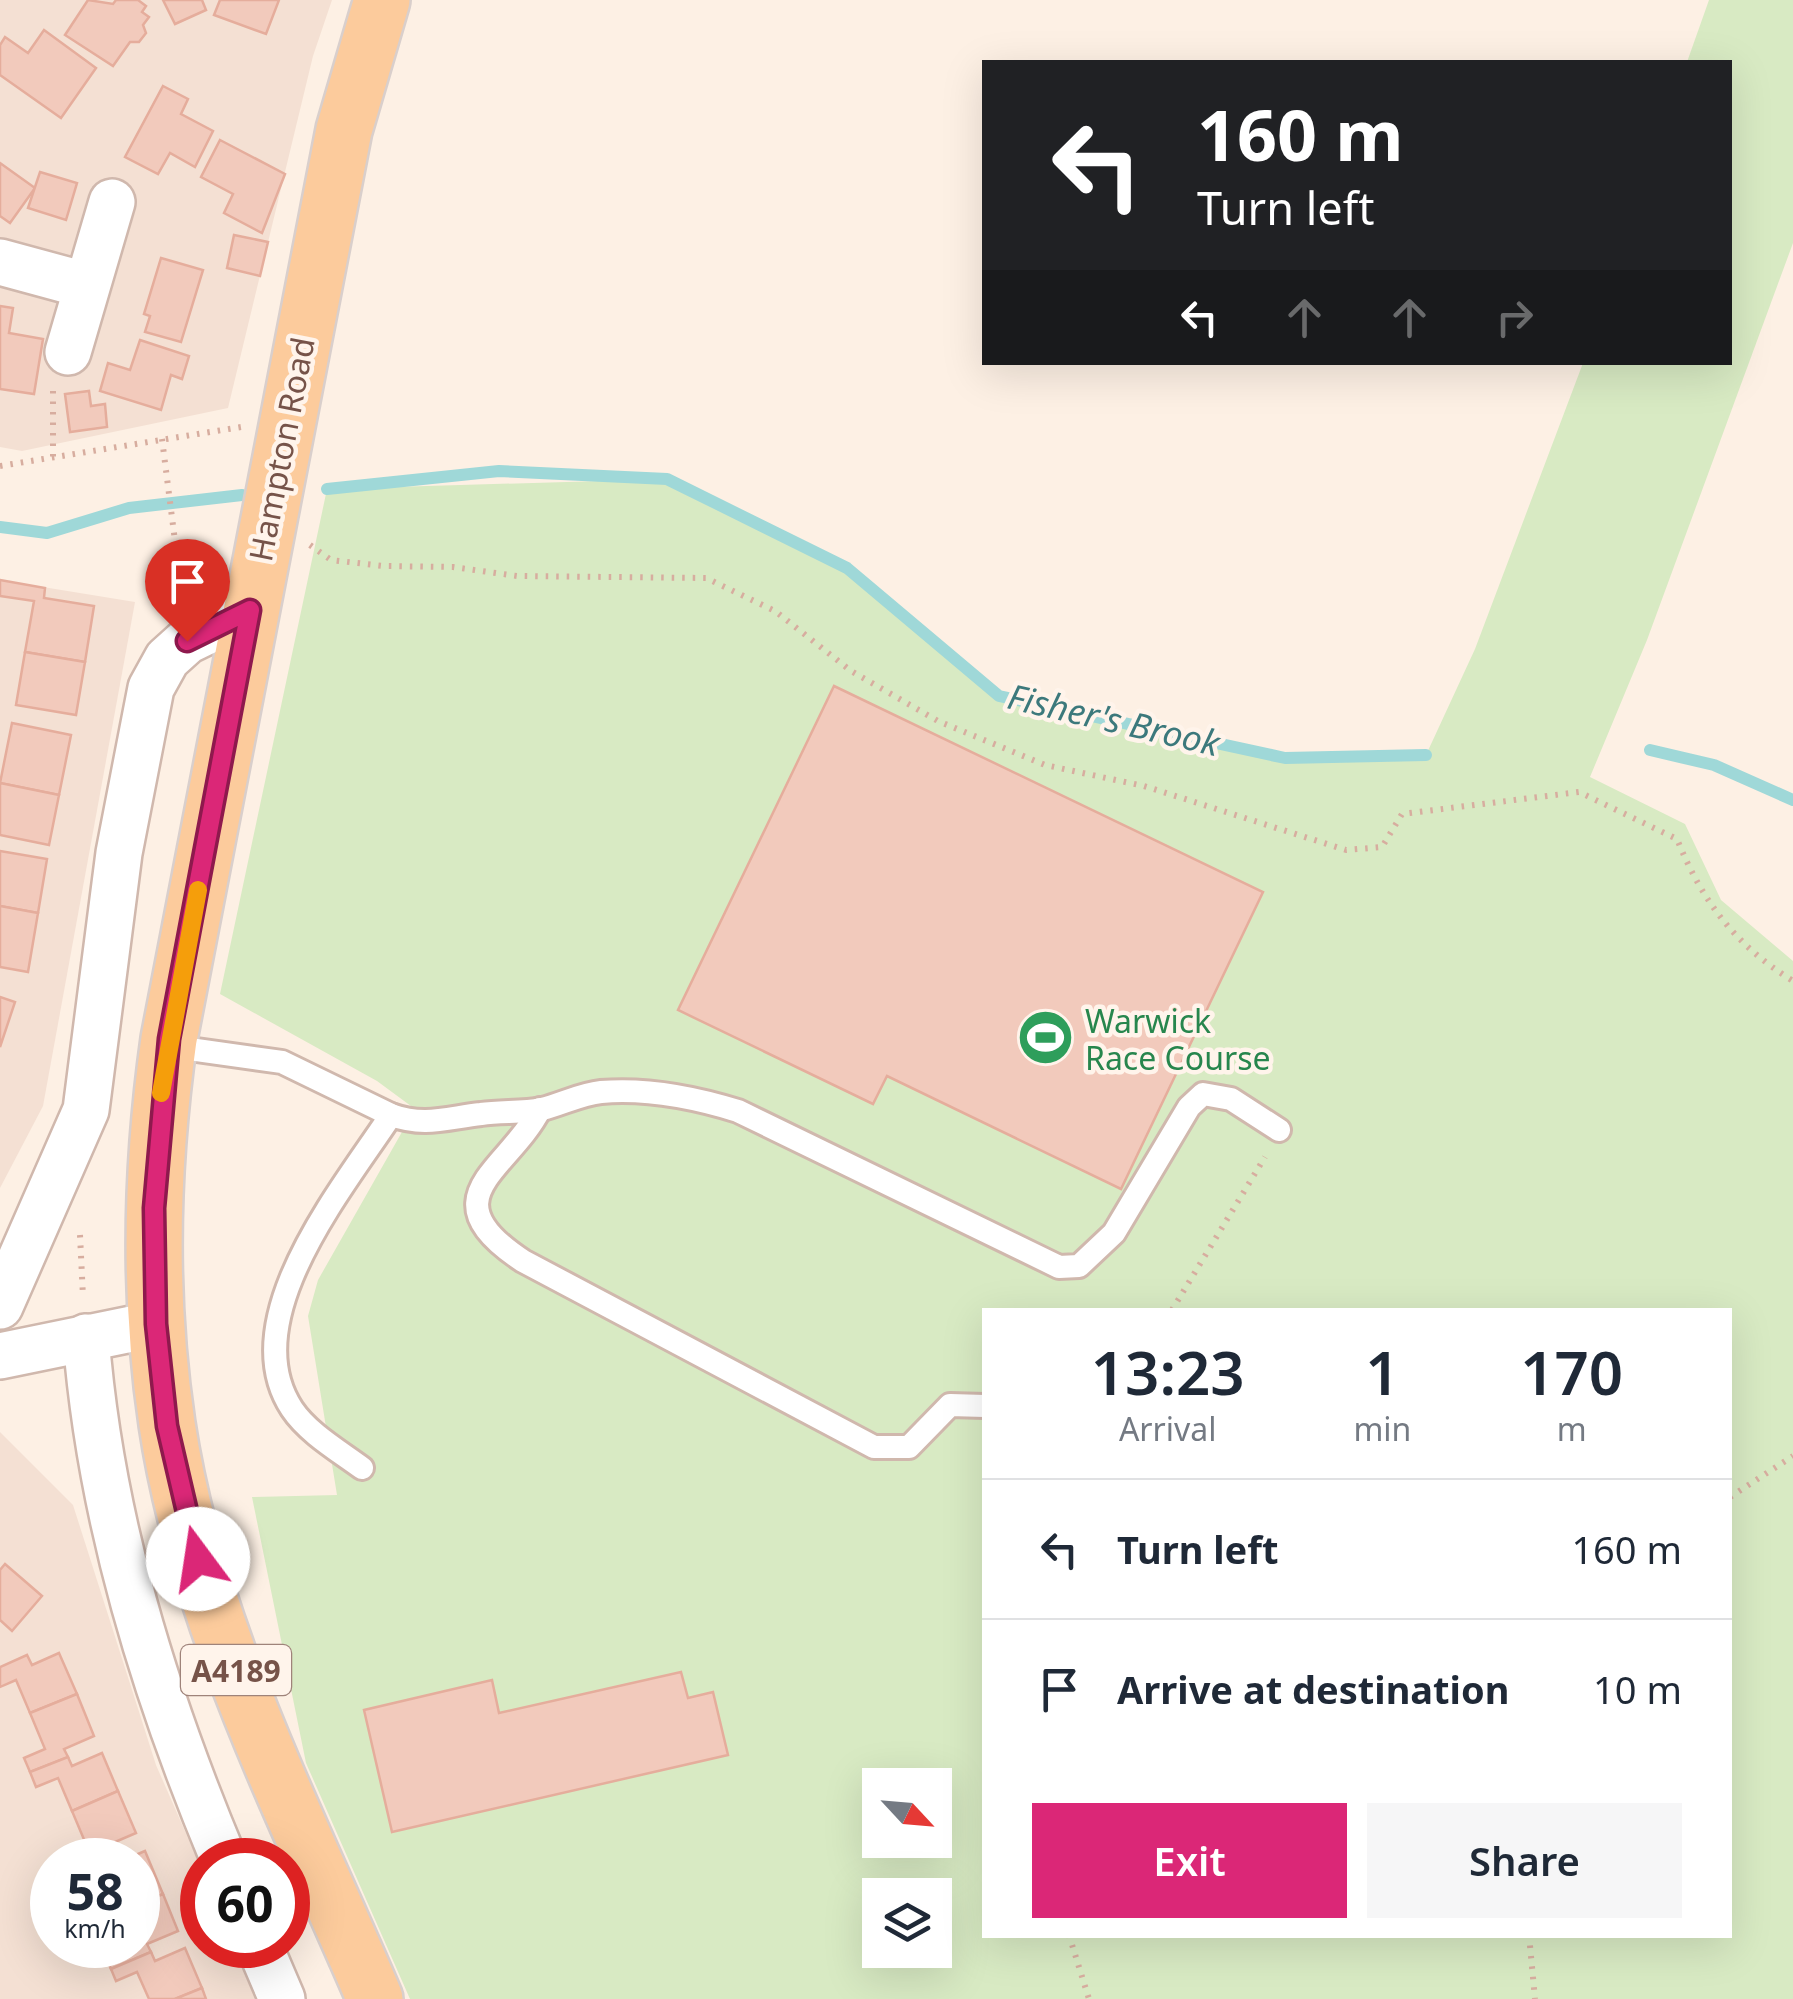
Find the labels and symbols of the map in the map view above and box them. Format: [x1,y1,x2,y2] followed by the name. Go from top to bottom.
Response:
[238,333,324,565] street label: Hampton Road
[145,539,230,642] pin
[1004,672,1226,767] water label: Fisher's Brook
[1085,999,1271,1079] place label: Warwick Race Course
[1016,1008,1076,1068] sports icon: Warwick Race Course
[146,1507,250,1611] position arrow
[181,1645,291,1695] road number: A4189
[862,1768,952,1858] north arrow
[180,1838,310,1968] speed limit sign: 60

